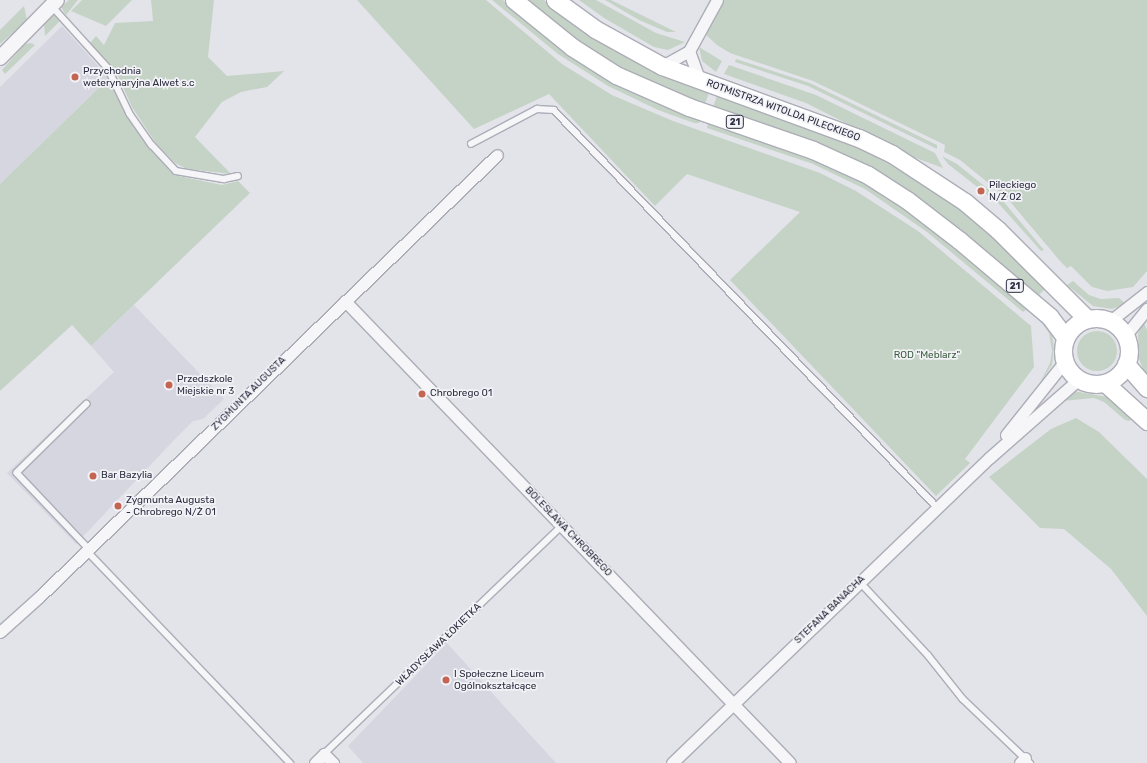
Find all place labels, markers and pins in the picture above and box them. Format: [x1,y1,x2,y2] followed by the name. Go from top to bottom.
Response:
[83,65,195,88] place label: Przychodnia weterynaryjna Alwet s.c
[70,72,80,82] marker: Przychodnia weterynaryjna Alwet s.c
[989,179,1036,202] place label: Pileckiego N/Ż 02
[976,186,986,196] marker: Pileckiego N/Ż 02
[177,373,235,396] place label: Przedszkole Miejskie nr 3
[164,380,174,390] marker: Przedszkole Miejskie nr 3
[430,388,492,400] place label: Chrobrego 01
[417,389,427,399] marker: Chrobrego 01
[101,470,153,482] place label: Bar Bazylia
[88,471,98,481] marker: Bar Bazylia
[126,494,216,518] place label: Zygmunta Augusta - Chrobrego N/Ż 01
[113,501,123,511] marker: Zygmunta Augusta - Chrobrego N/Ż 01
[454,668,544,692] place label: I Społeczne Liceum Ogólnokształcące
[441,675,451,685] marker: I Społeczne Liceum Ogólnokształcące

